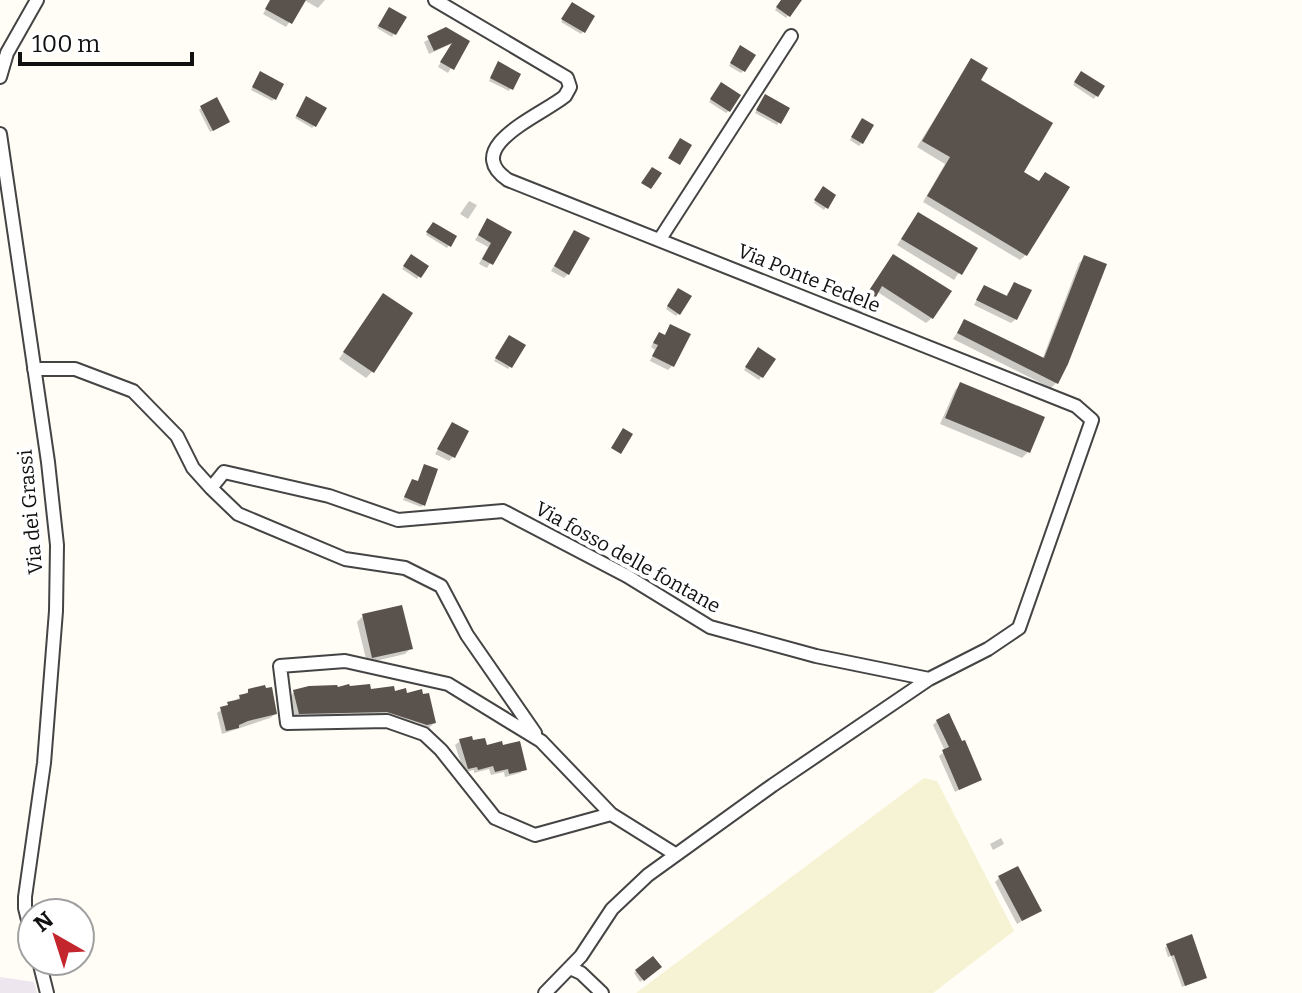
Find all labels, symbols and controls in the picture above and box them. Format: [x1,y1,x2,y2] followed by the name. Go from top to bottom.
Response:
[20,16,192,66] scale bar
[32,30,100,58] text: 100 m
[734,238,884,318] street label: Via Ponte Fedele
[13,448,47,575] street label: Via dei Grassi
[531,496,725,618] street label: Via fosso delle fontane
[16,897,96,977] north arrow
[29,906,59,938] text: N

